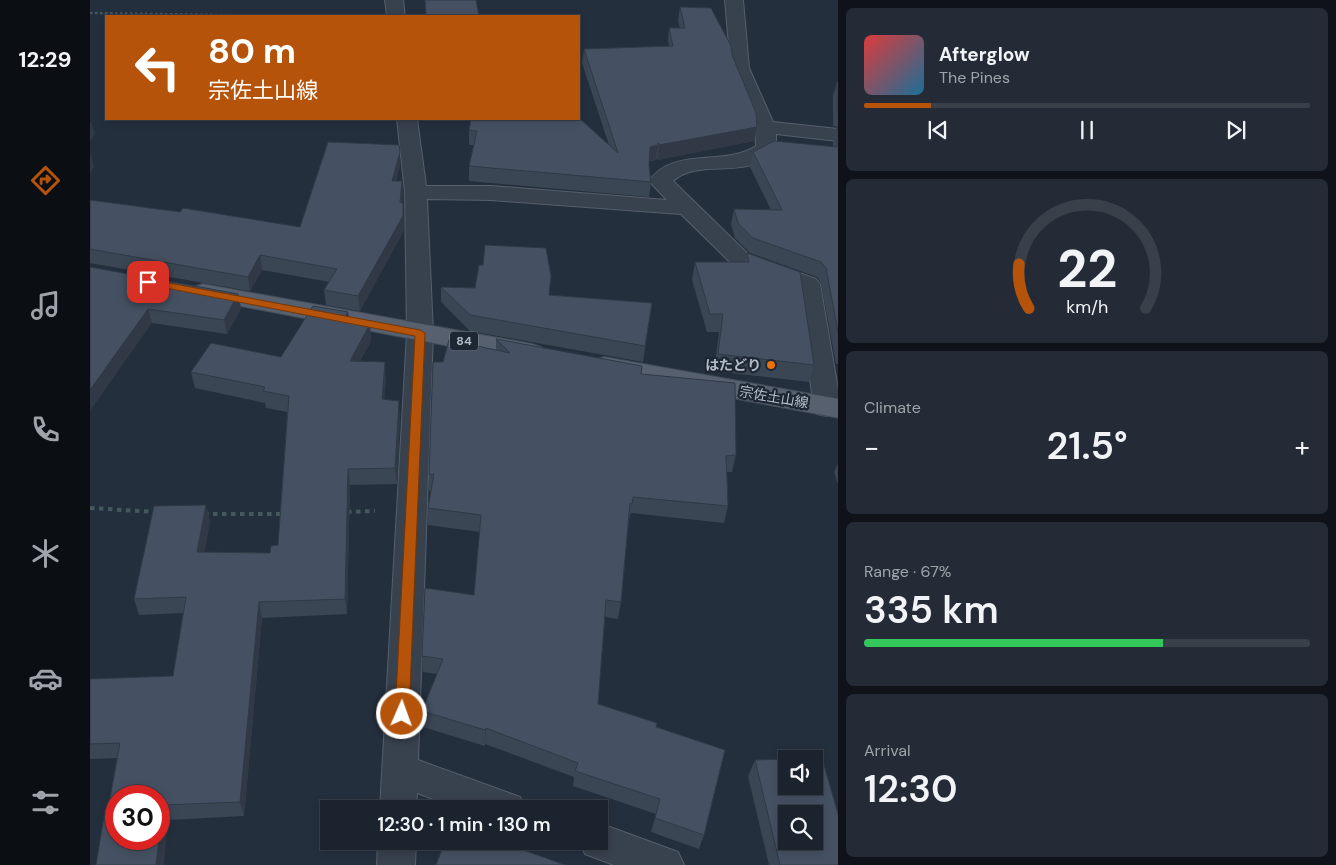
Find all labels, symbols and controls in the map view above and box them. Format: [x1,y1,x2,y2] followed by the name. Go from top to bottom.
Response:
[208,28,296,74] text: 80 m
[125,35,190,100] icon: left
[939,42,1030,67] text: Afterglow
[19,45,71,74] text: 12:29
[939,67,1010,88] text: The Pines
[208,76,318,105] text: 宗佐土山線
[924,116,952,144] icon: previous
[1073,116,1101,144] icon: pause
[1222,116,1250,144] icon: next
[28,163,63,198] icon: directions
[1057,235,1117,303] text: 22
[127,261,169,303] pin
[134,268,162,296] icon: arrive
[28,288,63,323] icon: music
[1066,295,1108,319] text: km/h
[450,332,478,351] road number: 84
[705,356,761,374] place label: はたどり
[765,359,777,371] marker: はたどり
[738,382,810,412] street label: 宗佐土山線
[864,397,921,418] text: Climate
[28,412,63,447] icon: phone
[1046,421,1128,471] text: 21.5°
[864,429,879,466] text: −
[1295,429,1310,466] text: +
[28,536,63,571] icon: climate
[864,561,951,582] text: Range · 67%
[864,585,999,635] text: 335 km
[28,661,63,696] icon: car
[375,687,427,739] position arrow
[864,740,911,761] text: Arrival
[778,750,823,850] map controls
[778,750,823,795] button: sound
[864,764,958,814] text: 12:30
[28,785,63,820] icon: filters
[105,785,170,850] speed limit sign: 30
[778,805,823,850] button: search
[377,812,551,837] text: 12:30 · 1 min · 130 m

